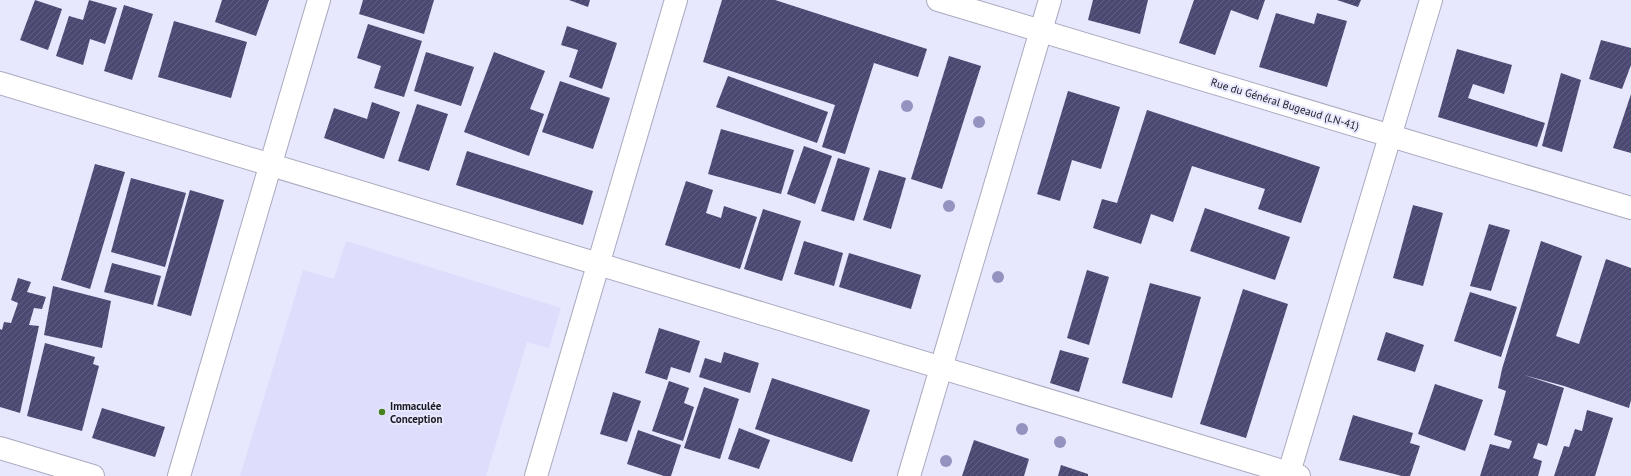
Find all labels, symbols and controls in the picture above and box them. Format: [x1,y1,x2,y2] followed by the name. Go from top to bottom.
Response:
[1209,75,1361,133] street label: Rue du Général Bugeaud (LN-41)
[390,399,442,426] place label: Immaculée Conception
[377,407,387,417] marker: Immaculée Conception

